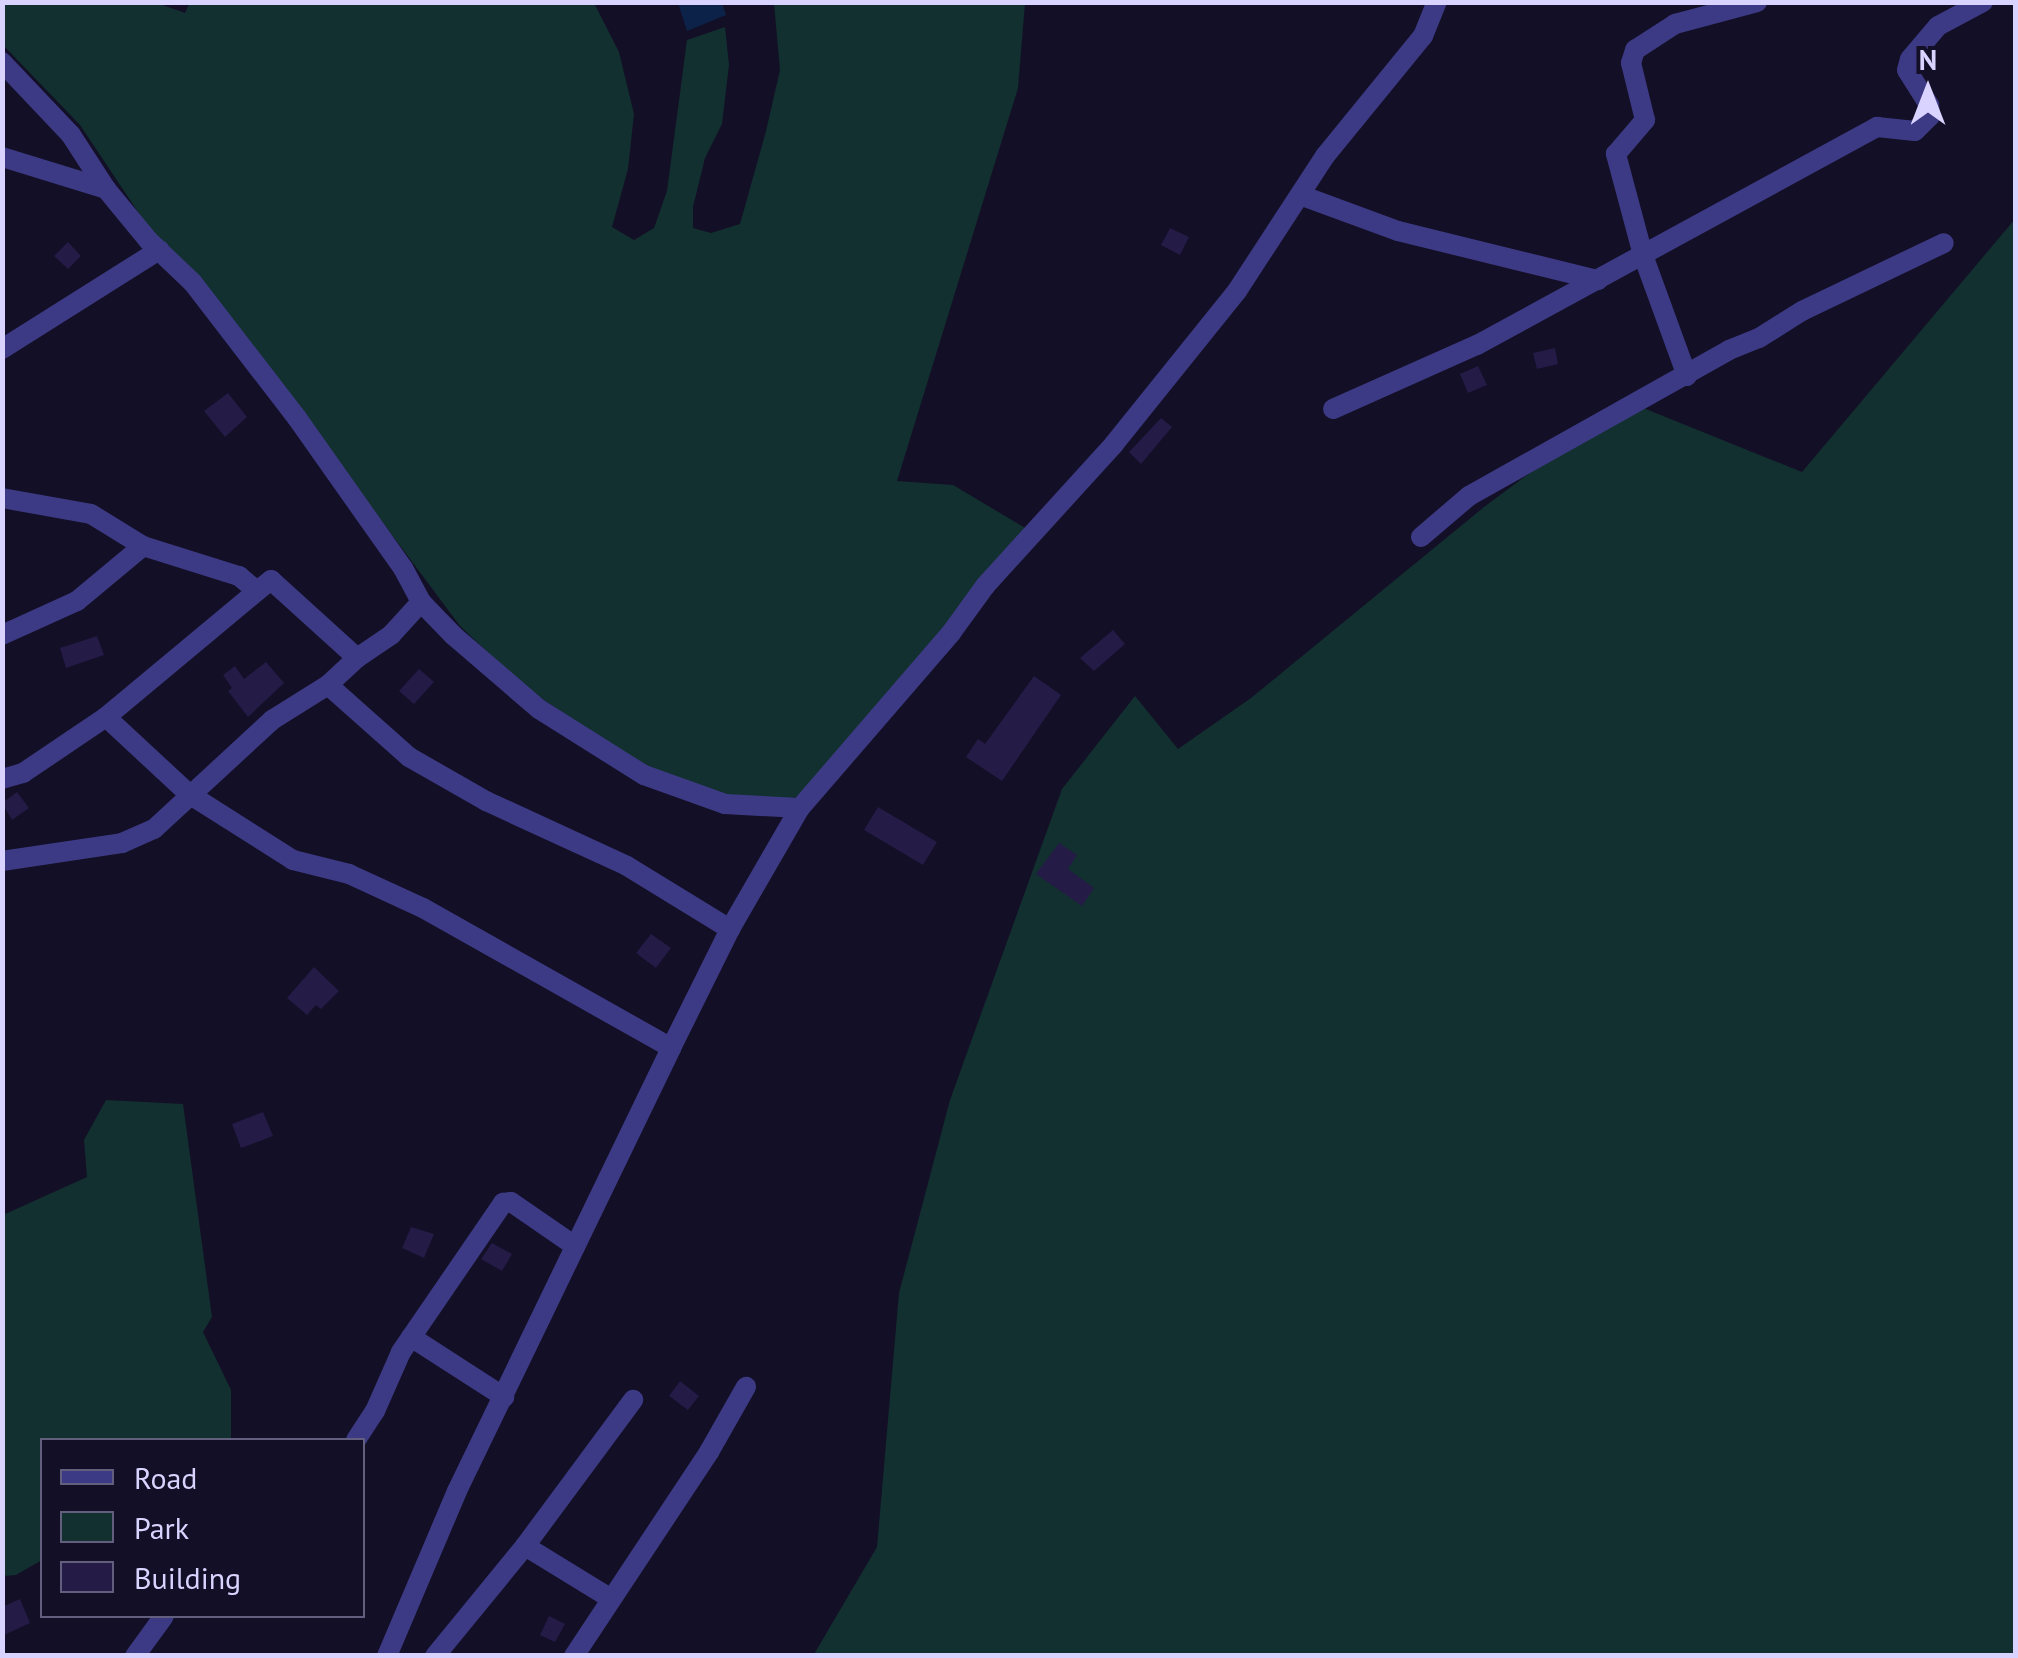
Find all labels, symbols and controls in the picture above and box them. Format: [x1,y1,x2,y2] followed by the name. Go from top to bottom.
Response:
[1878,40,1978,140] north arrow
[1919,41,1937,78] text: N
[40,1438,365,1618] legend
[134,1458,198,1497] text: Road
[134,1508,189,1547] text: Park
[134,1558,241,1597] text: Building

